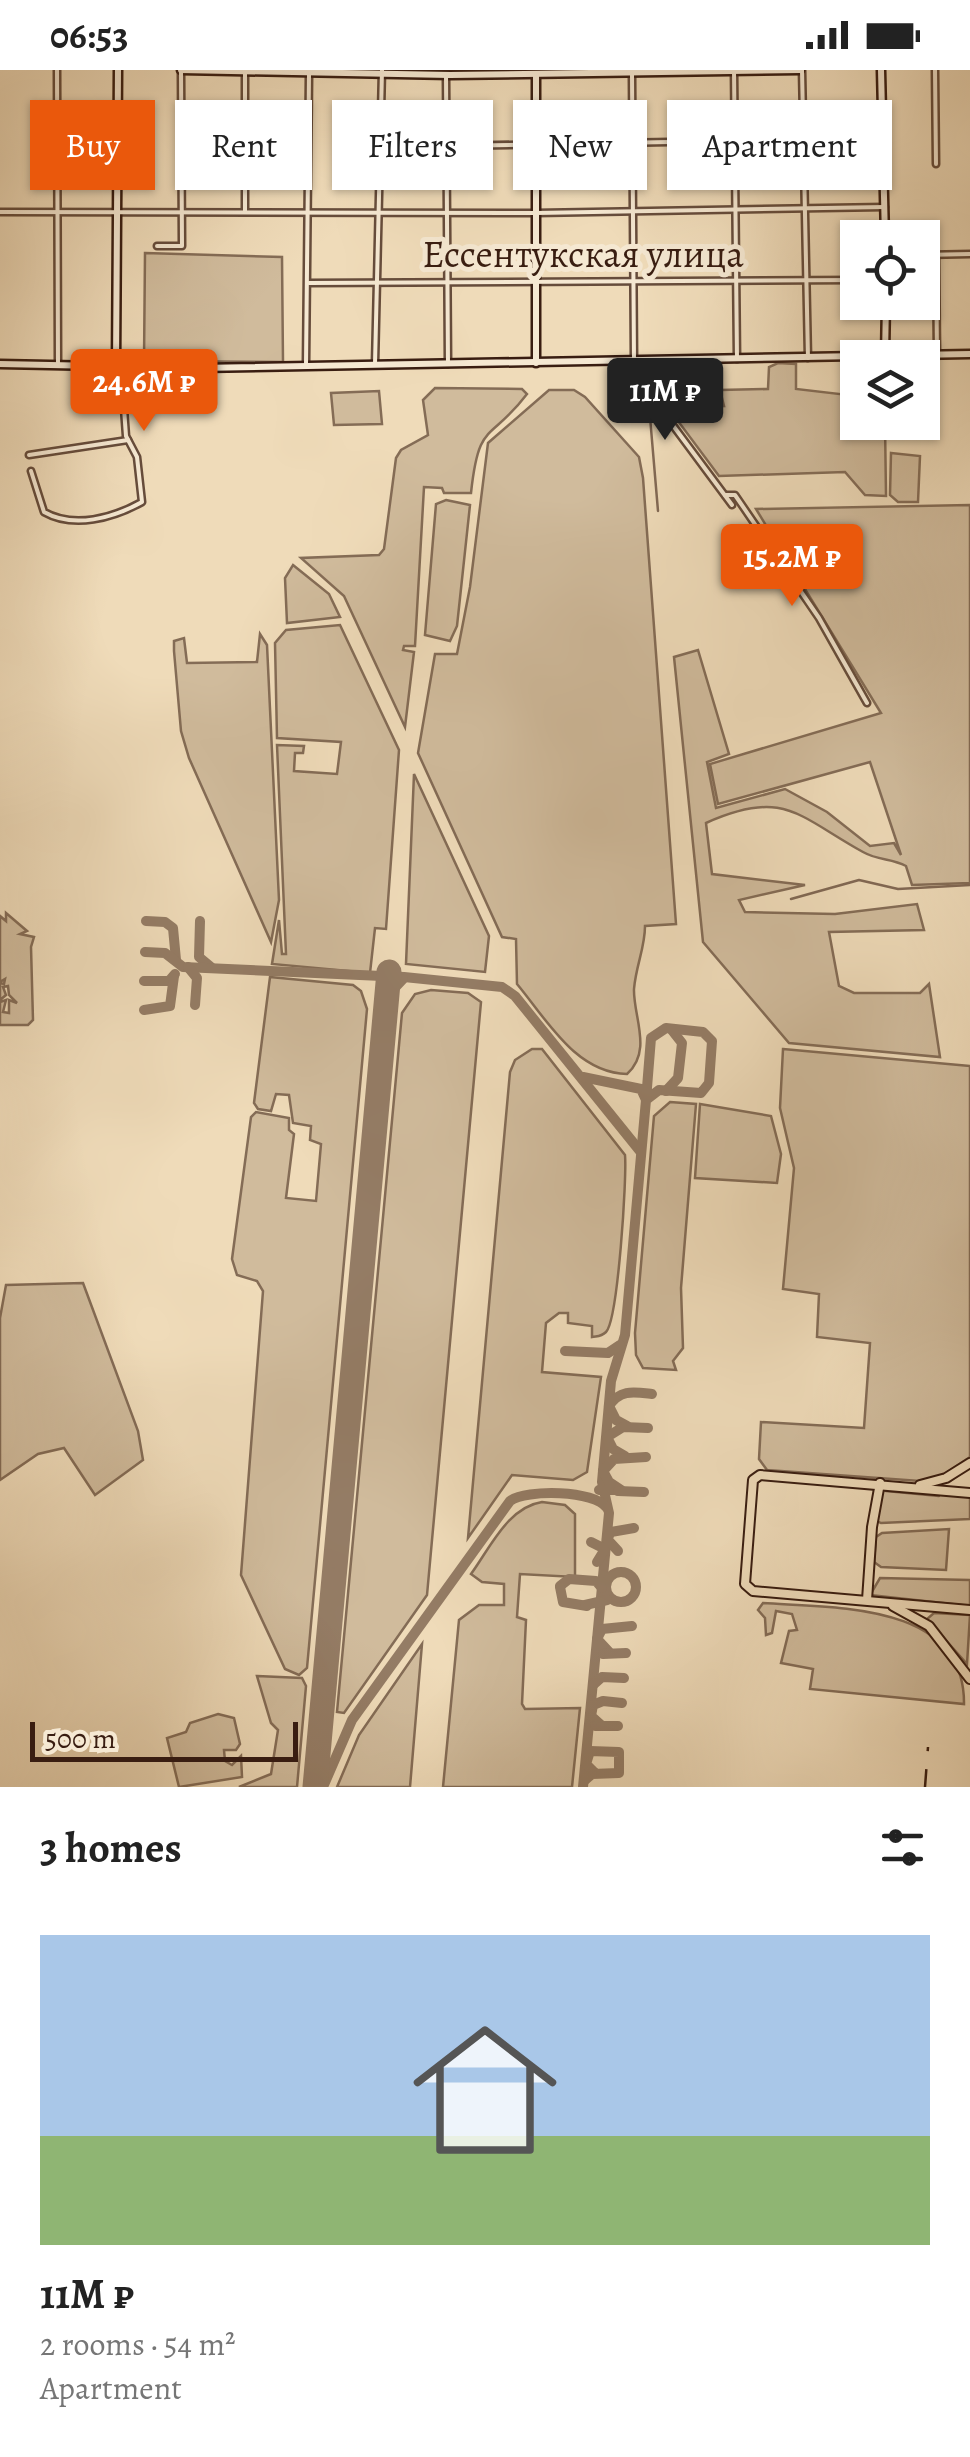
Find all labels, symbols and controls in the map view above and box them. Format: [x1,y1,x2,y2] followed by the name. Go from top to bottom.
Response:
[50,9,128,61] text: 06:53
[30,100,155,190] chip: Buy
[175,100,312,190] chip: Rent
[332,100,493,190] chip: Filters
[513,100,647,190] chip: New
[667,100,892,190] chip: Apartment
[840,220,940,440] map controls
[840,220,940,320] button: locate
[422,228,744,280] street label: Ессентукская улица
[840,340,940,440] button: layers
[52,349,236,434] pin: 24.6M ₽
[595,358,735,443] pin: 11M ₽
[93,359,195,403] text: 24.6M ₽
[629,368,701,412] text: 11M ₽
[700,524,884,609] pin: 15.2M ₽
[743,534,841,578] text: 15.2M ₽
[30,1717,298,1762] scale bar
[45,1720,116,1758] text: 500 m
[40,1819,182,1876] text: 3 homes
[875,1820,930,1875] icon: filters
[395,2000,575,2180] icon: home
[40,2265,134,2322] text: 11M ₽
[40,2322,236,2366] text: 2 rooms · 54 m²
[40,2366,182,2410] text: Apartment

